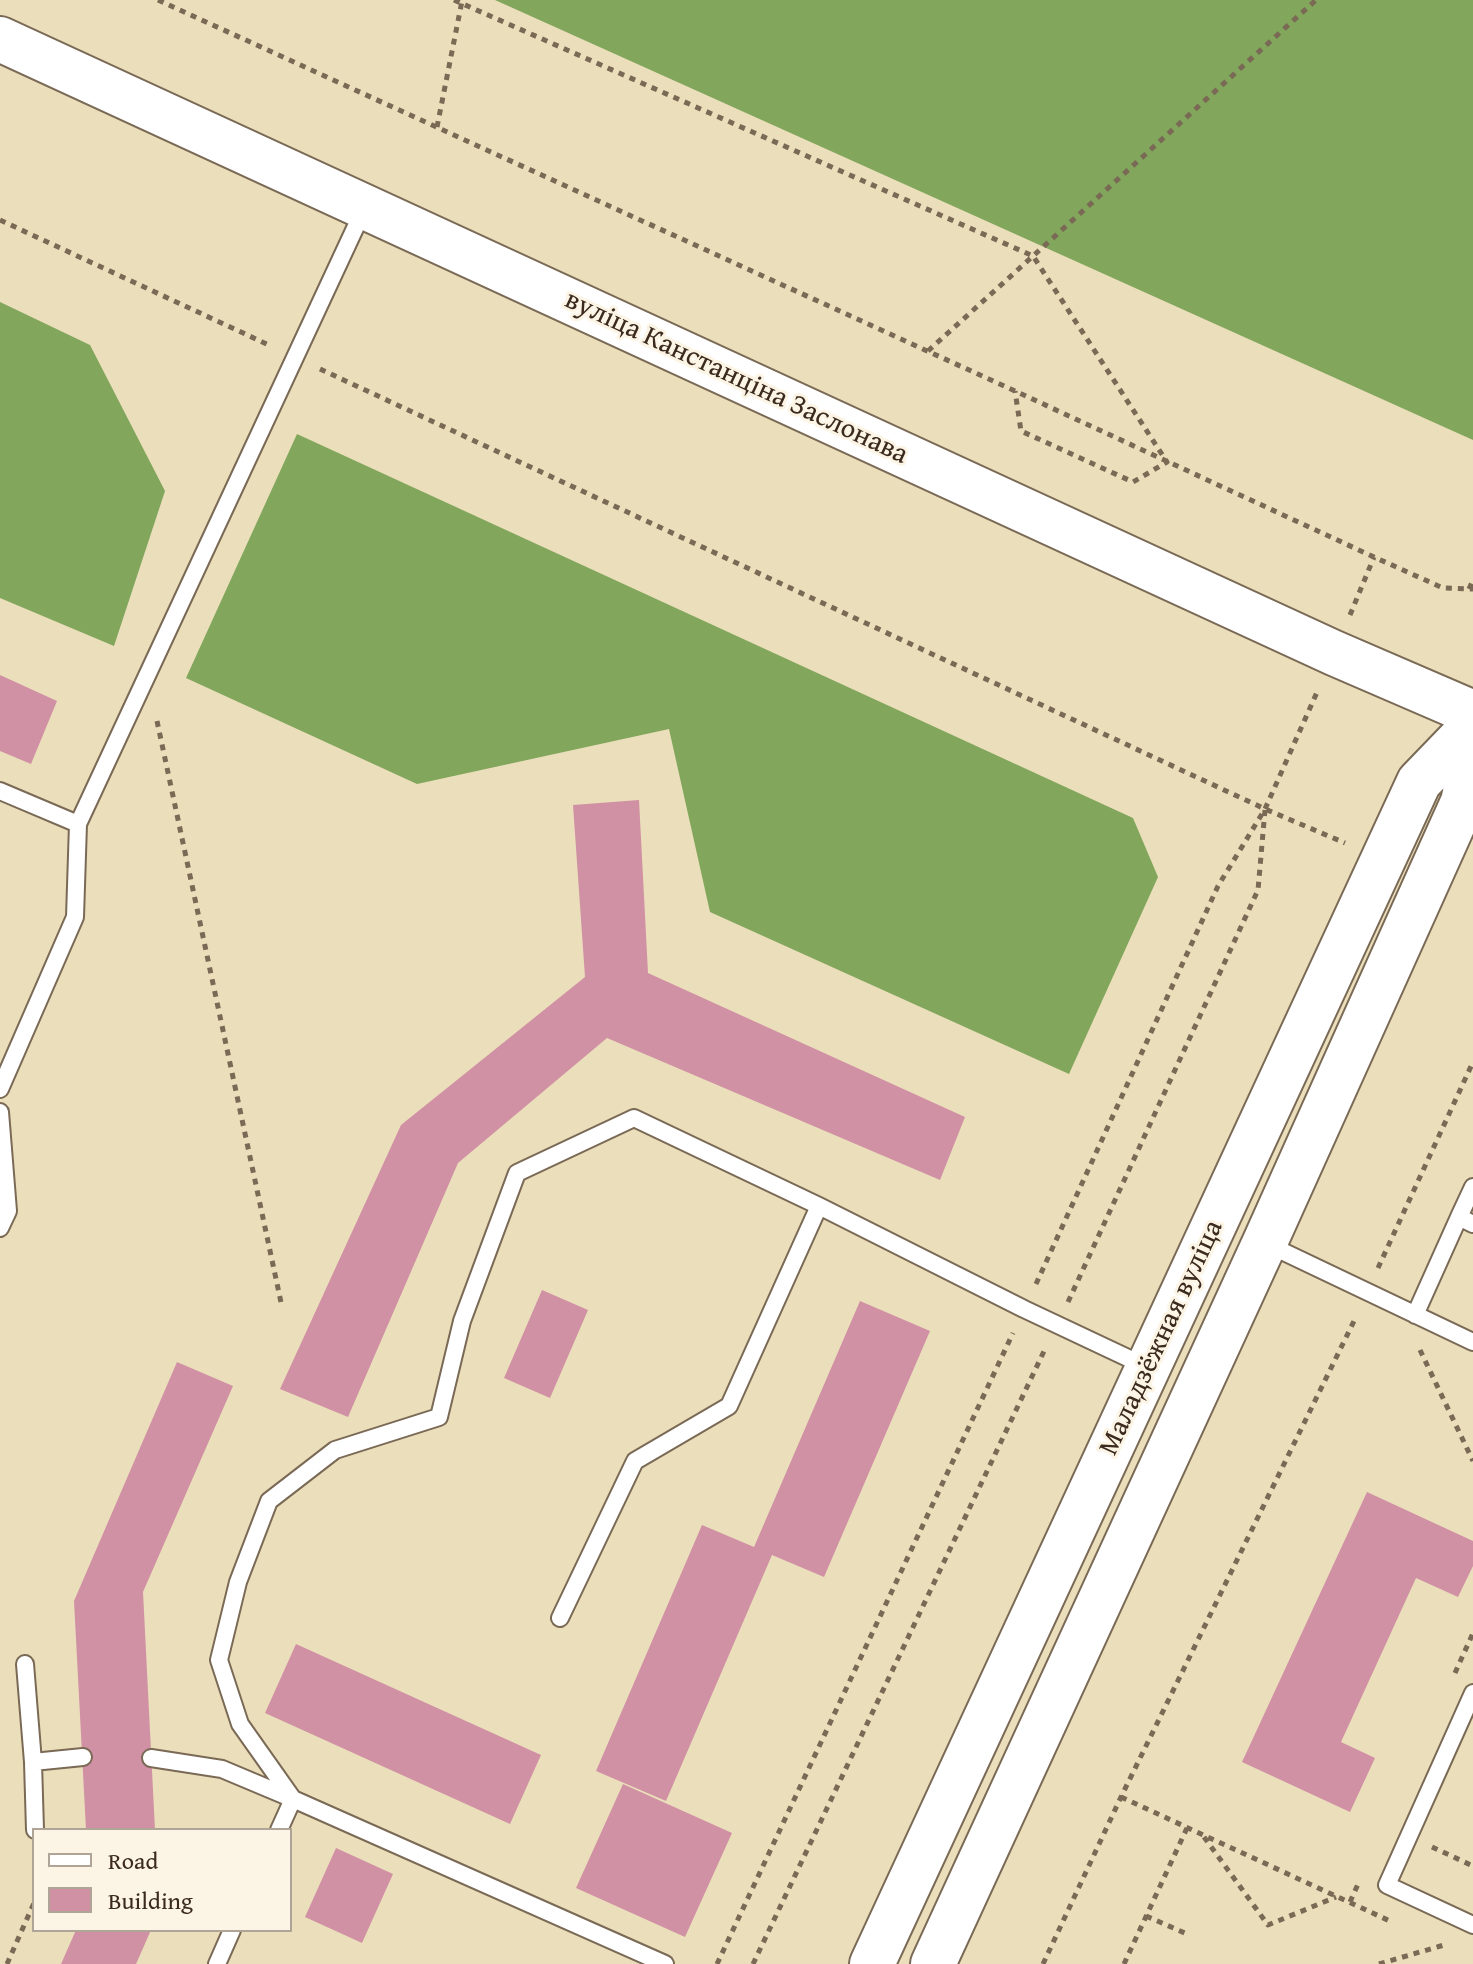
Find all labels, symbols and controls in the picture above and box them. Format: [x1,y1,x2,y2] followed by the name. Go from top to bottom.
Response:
[559,284,913,472] street label: вуліца Канстанціна Заслонава
[1093,1215,1231,1461] street label: Маладзёжная вуліца
[32,1828,292,1932] legend
[108,1843,158,1878] text: Road
[108,1883,193,1918] text: Building

